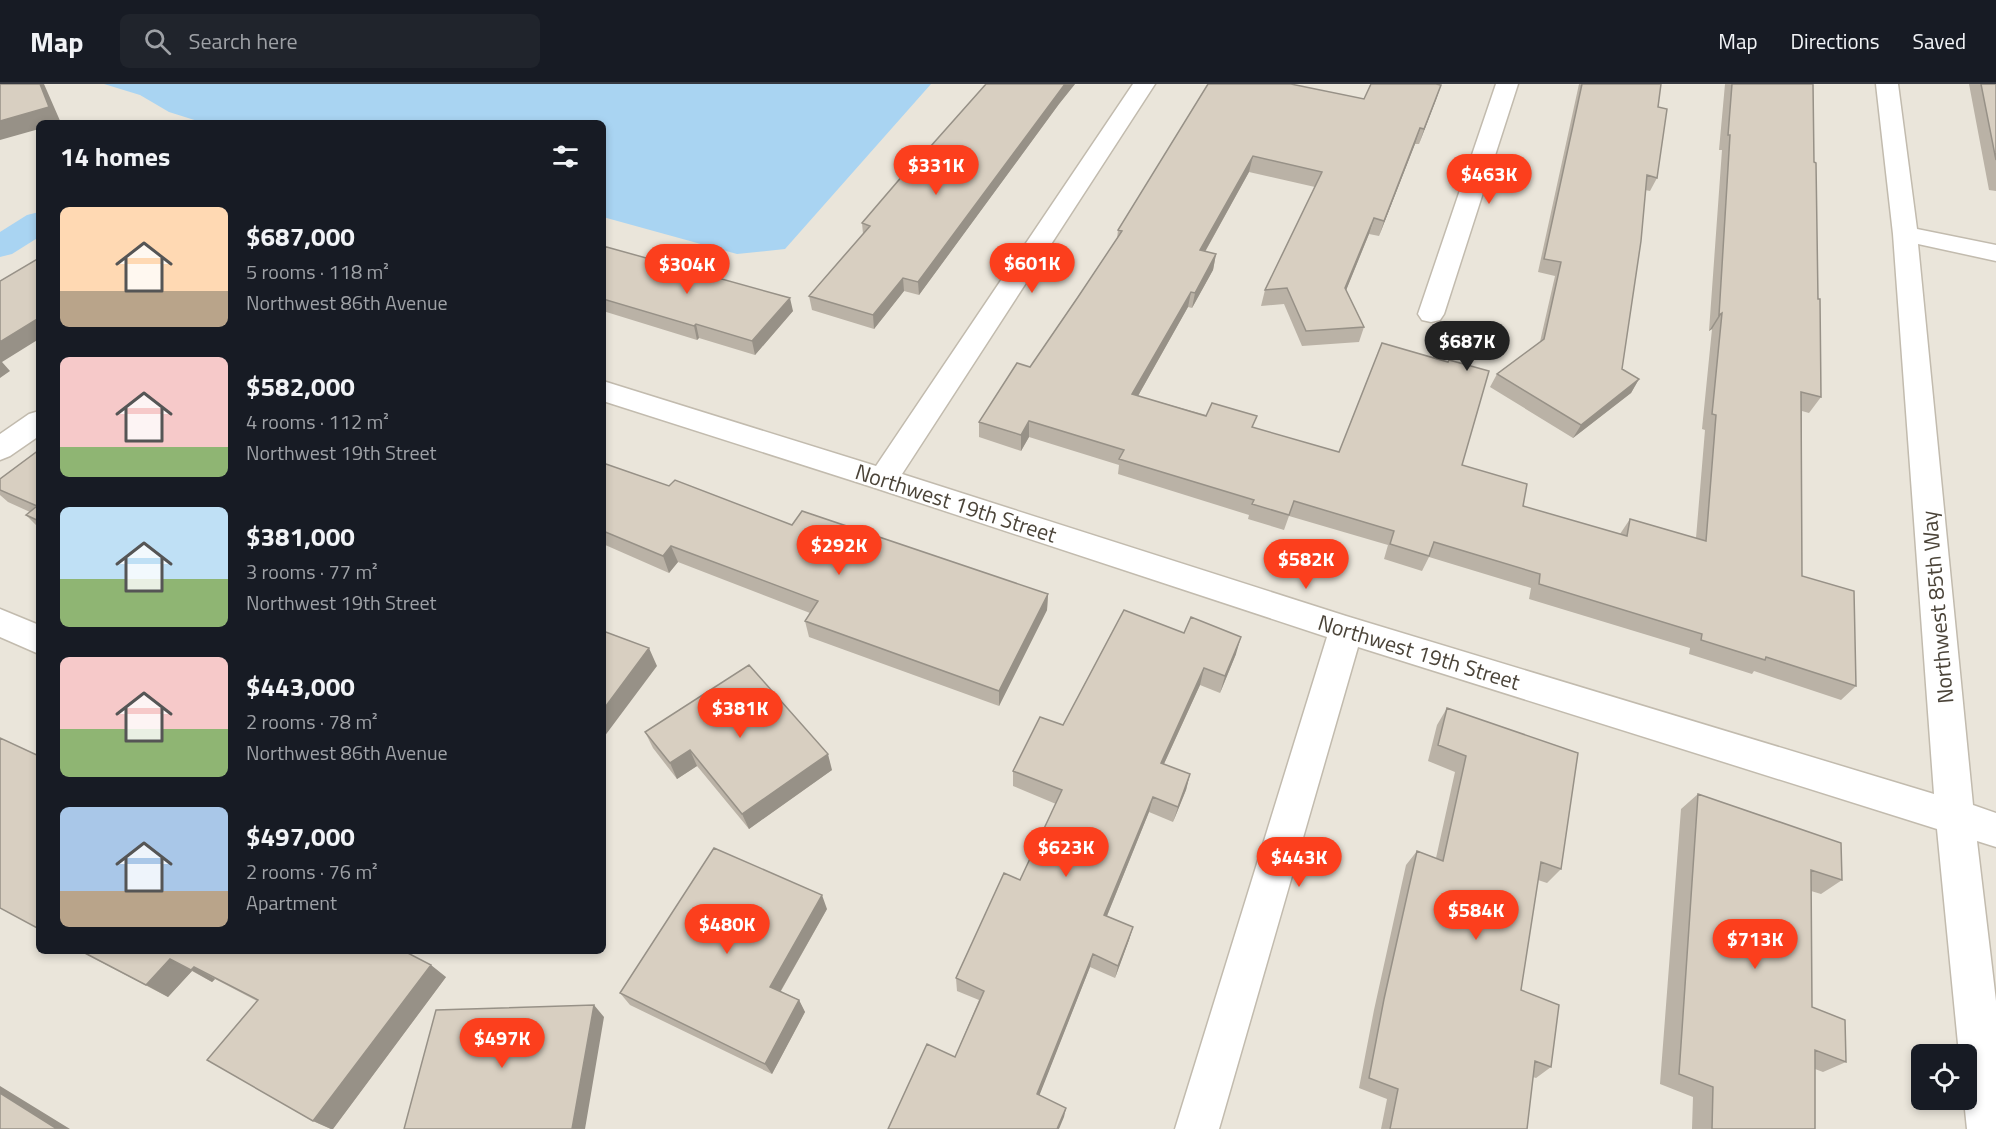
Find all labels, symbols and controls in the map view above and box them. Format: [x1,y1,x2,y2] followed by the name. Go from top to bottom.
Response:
[120,14,540,68] search box
[30,20,84,63] text: Map
[189,24,298,58] text: Search here
[141,25,174,58] icon: search
[1718,25,1758,57] text: Map
[1791,25,1880,57] text: Directions
[1913,25,1966,57] text: Saved
[60,137,170,176] text: 14 homes
[549,140,582,173] icon: filters
[894,145,978,196] pin: $331K
[908,149,964,180] text: $331K
[1447,154,1531,205] pin: $463K
[1461,158,1517,189] text: $463K
[246,217,355,256] text: $687,000
[108,231,180,303] icon: home
[990,243,1074,294] pin: $601K
[645,244,729,295] pin: $304K
[1004,247,1060,278] text: $601K
[659,248,715,279] text: $304K
[246,256,389,287] text: 5 rooms · 118 m²
[246,287,448,318] text: Northwest 86th Avenue
[1425,321,1509,372] pin: $687K
[1439,325,1495,356] text: $687K
[246,367,355,406] text: $582,000
[108,381,180,453] icon: home
[246,406,389,437] text: 4 rooms · 112 m²
[246,437,437,468] text: Northwest 19th Street
[851,454,1061,552] street label: Northwest 19th Street
[1912,509,1962,705] street label: Northwest 85th Way
[246,517,355,556] text: $381,000
[797,525,881,576] pin: $292K
[811,529,867,560] text: $292K
[108,531,180,603] icon: home
[1264,539,1348,590] pin: $582K
[1278,543,1334,574] text: $582K
[246,556,378,587] text: 3 rooms · 77 m²
[246,587,437,618] text: Northwest 19th Street
[1314,605,1525,699] street label: Northwest 19th Street
[246,667,355,706] text: $443,000
[108,681,180,753] icon: home
[698,688,782,739] pin: $381K
[712,692,768,723] text: $381K
[246,706,378,737] text: 2 rooms · 78 m²
[246,737,448,768] text: Northwest 86th Avenue
[246,817,355,856] text: $497,000
[1024,827,1108,878] pin: $623K
[108,831,180,903] icon: home
[1038,831,1094,862] text: $623K
[1257,837,1341,888] pin: $443K
[1271,841,1327,872] text: $443K
[246,856,378,887] text: 2 rooms · 76 m²
[246,887,337,918] text: Apartment
[1434,890,1518,941] pin: $584K
[1448,894,1504,925] text: $584K
[685,904,769,955] pin: $480K
[699,908,755,939] text: $480K
[1713,919,1797,970] pin: $713K
[1727,923,1783,954] text: $713K
[460,1018,544,1069] pin: $497K
[474,1022,530,1053] text: $497K
[1911,1044,1977,1110] map controls
[1911,1044,1977,1110] button: locate

